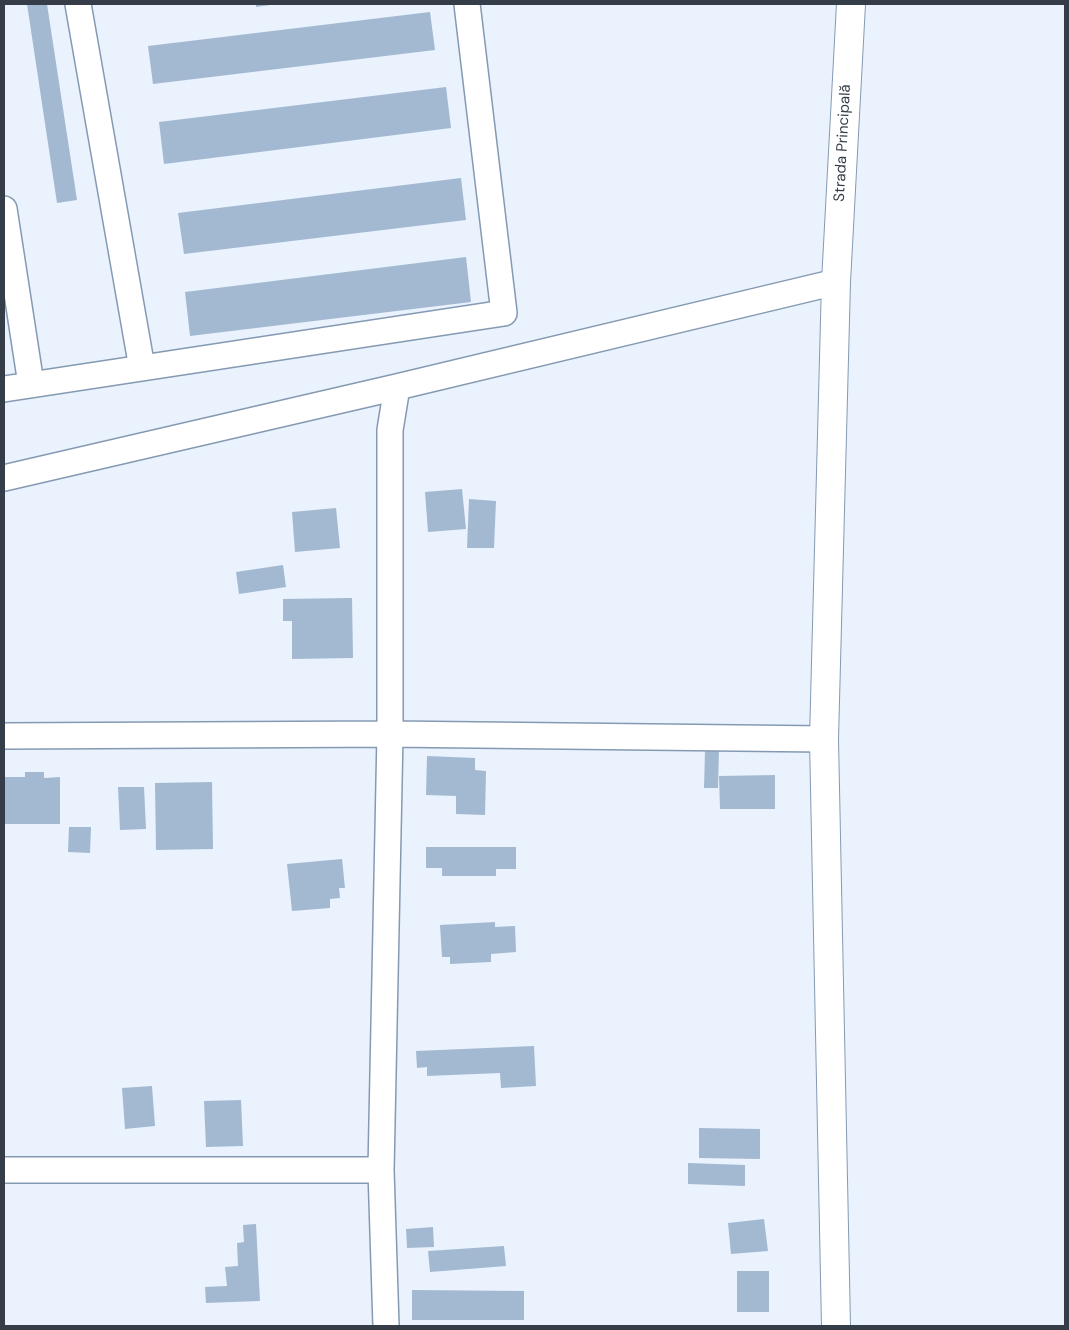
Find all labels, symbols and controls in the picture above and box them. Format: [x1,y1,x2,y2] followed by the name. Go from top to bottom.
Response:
[831,84,855,202] street label: Strada Principală

